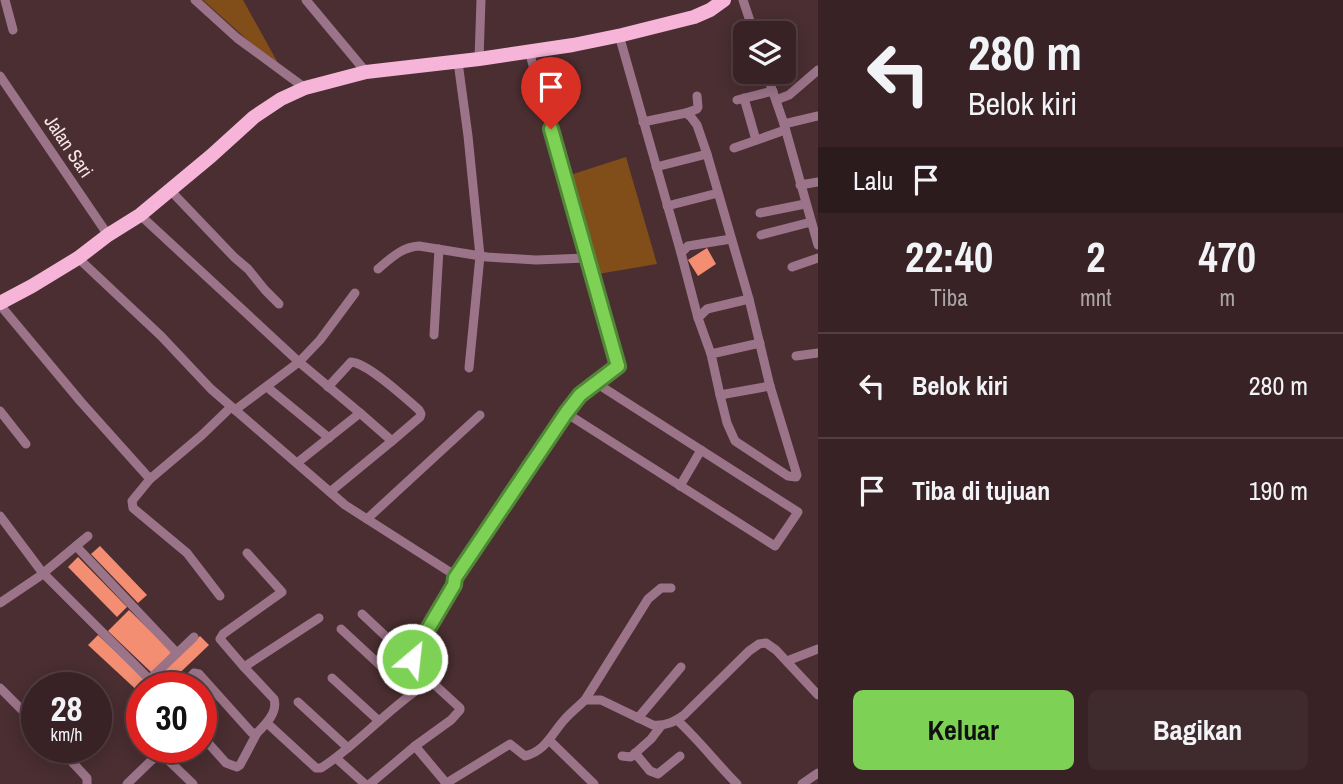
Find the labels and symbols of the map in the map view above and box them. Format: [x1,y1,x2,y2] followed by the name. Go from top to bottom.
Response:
[521,57,581,129] pin
[39,110,99,182] street label: Jalan Sari
[375,622,449,696] position arrow
[126,672,217,763] speed limit sign: 30

